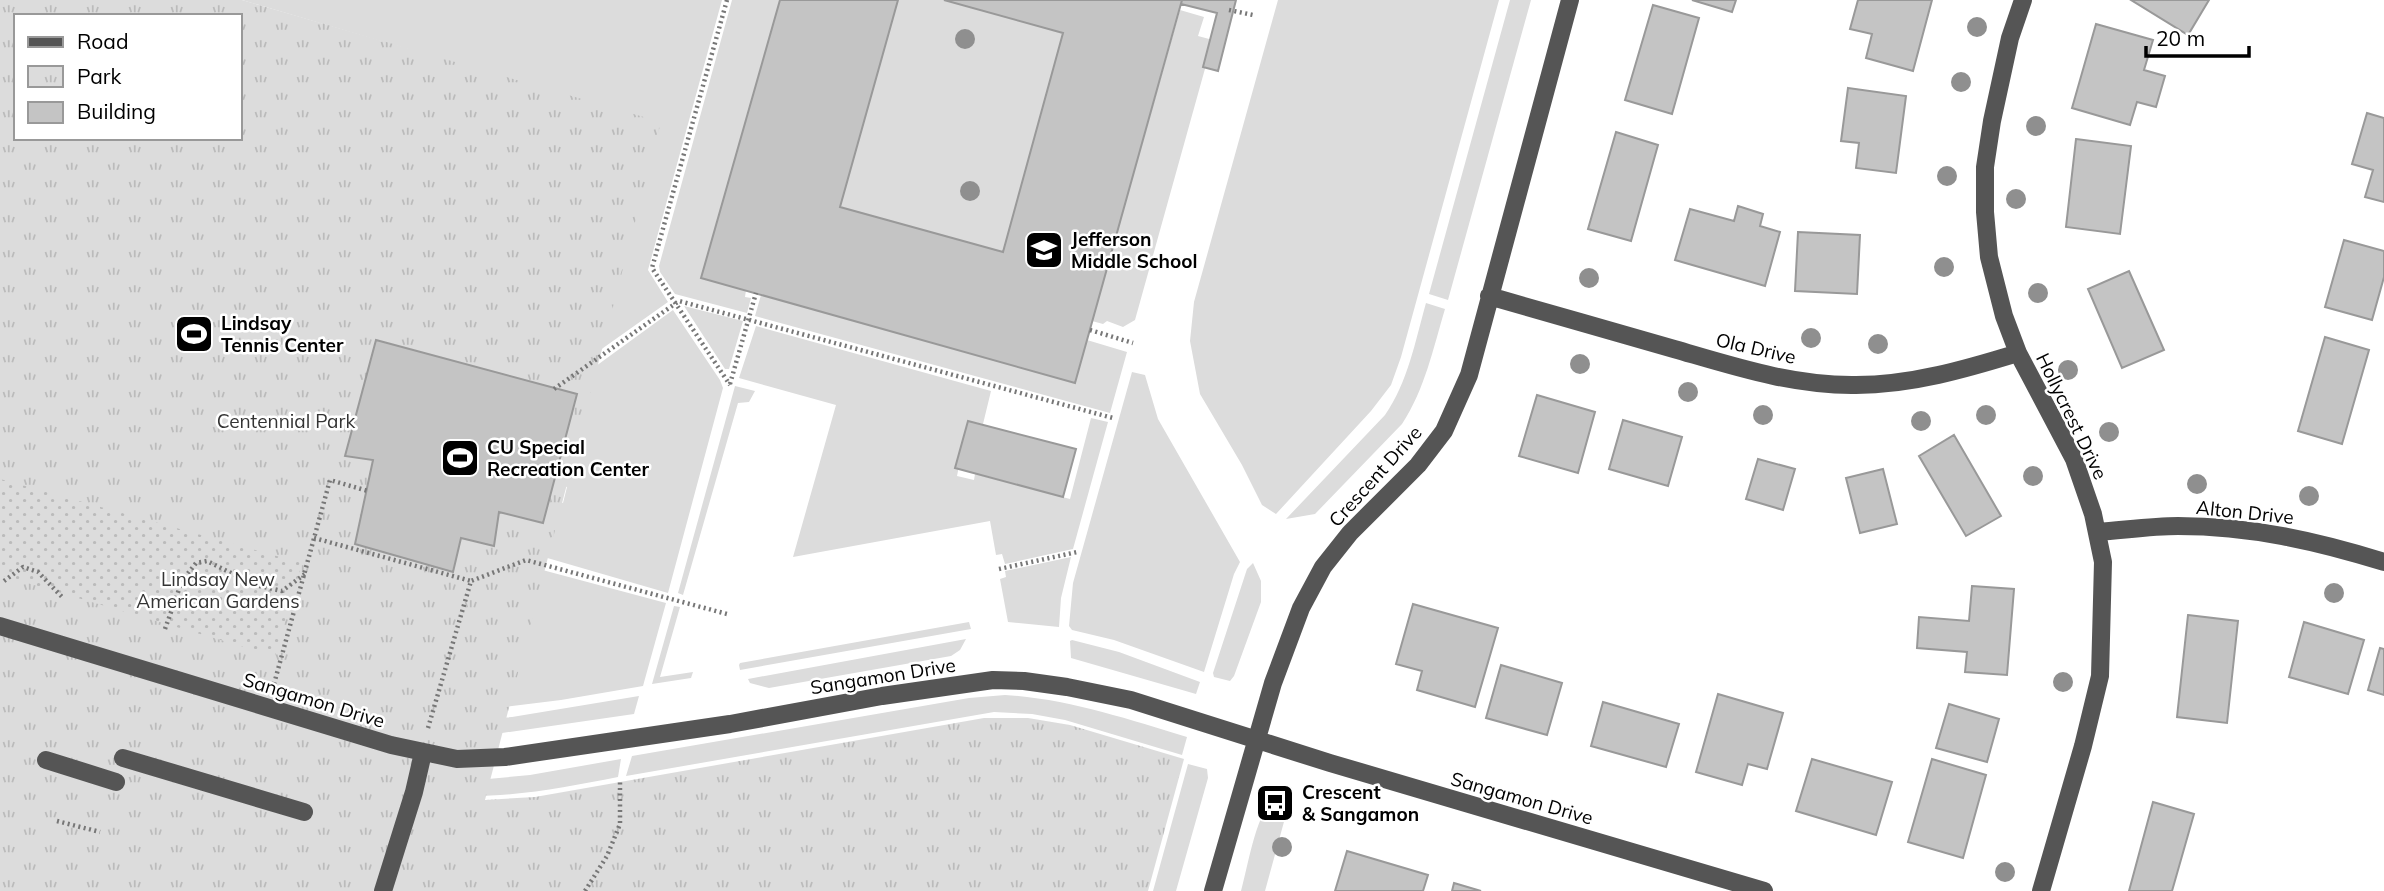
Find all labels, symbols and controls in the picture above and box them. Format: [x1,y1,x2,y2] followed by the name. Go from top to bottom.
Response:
[14,14,242,140] legend
[2146,14,2249,58] scale bar
[2156,25,2205,51] text: 20 m
[77,28,128,54] text: Road
[77,63,121,89] text: Park
[77,98,156,124] text: Building
[1071,227,1197,273] place label: Jefferson Middle School
[1023,229,1065,271] school or university icon: Jefferson Middle School
[221,311,344,357] place label: Lindsay Tennis Center
[173,313,215,355] sports icon: Lindsay Tennis Center
[1714,327,1798,369] street label: Ola Drive
[2031,349,2113,483] street label: Hollycrest Drive
[217,409,355,433] park label: Centennial Park
[1323,421,1427,531] street label: Crescent Drive
[487,435,649,481] place label: CU Special Recreation Center
[439,437,481,479] sports icon: CU Special Recreation Center
[2195,495,2295,529] street label: Alton Drive
[136,567,300,613] park label: Lindsay New American Gardens
[809,653,957,699] street label: Sangamon Drive
[240,667,388,733] street label: Sangamon Drive
[1448,766,1596,830] street label: Sangamon Drive
[1302,780,1419,826] place label: Crescent & Sangamon
[1254,782,1296,824] bus stop icon: Crescent & Sangamon

